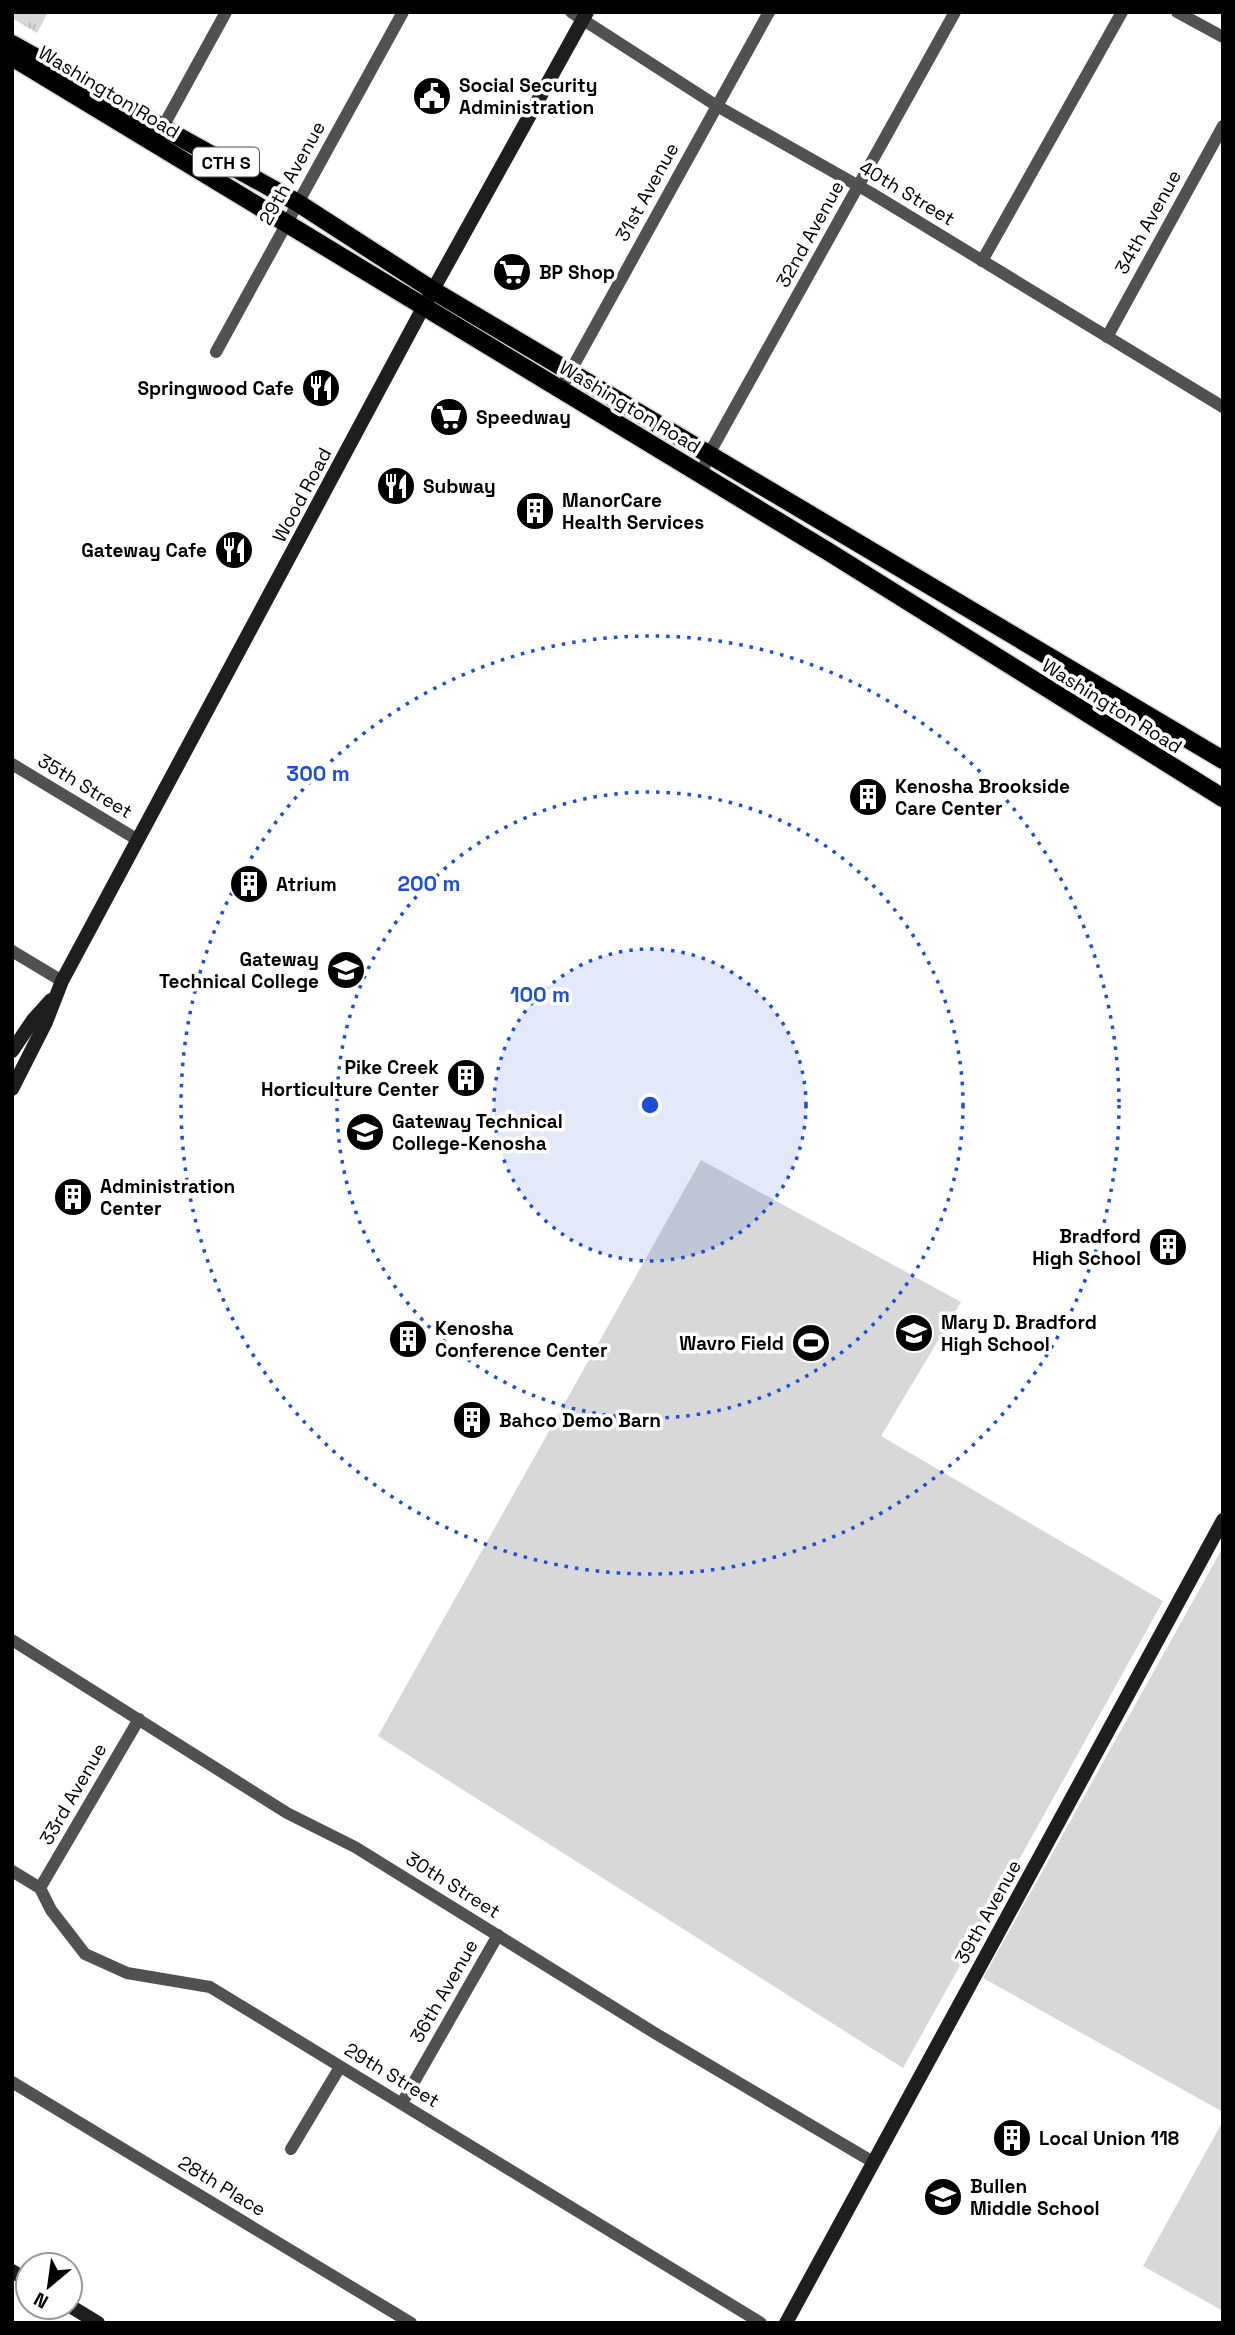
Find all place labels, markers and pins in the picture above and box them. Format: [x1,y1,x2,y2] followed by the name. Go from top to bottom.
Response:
[459,73,597,120] place label: Social Security Administration
[411,75,453,117] public building icon: Social Security Administration
[491,251,533,293] supermarket icon: BP Shop
[539,260,615,285] place label: BP Shop
[300,367,342,409] restaurant icon: Springwood Cafe
[137,376,294,401] place label: Springwood Cafe
[428,396,470,438] supermarket icon: Speedway
[476,405,571,430] place label: Speedway
[375,465,417,507] restaurant icon: Subway
[423,474,496,499] place label: Subway
[562,488,704,535] place label: ManorCare Health Services
[514,490,556,532] building icon: ManorCare Health Services
[213,529,255,571] restaurant icon: Gateway Cafe
[81,538,207,563] place label: Gateway Cafe
[895,774,1070,821] place label: Kenosha Brookside Care Center
[847,776,889,818] building icon: Kenosha Brookside Care Center
[228,863,270,905] building icon: Atrium
[276,872,337,897] place label: Atrium
[159,947,319,994] place label: Gateway Technical College
[325,949,367,991] school or university icon: Gateway Technical College
[261,1055,439,1102] place label: Pike Creek Horticulture Center
[445,1057,487,1099] building icon: Pike Creek Horticulture Center
[638,1093,662,1117] centre of rings
[392,1109,563,1156] place label: Gateway Technical College-Kenosha
[344,1111,386,1153] school or university icon: Gateway Technical College-Kenosha
[100,1174,235,1221] place label: Administration Center
[52,1176,94,1218] building icon: Administration Center
[1032,1224,1141,1271] place label: Bradford High School
[1147,1226,1189,1268] building icon: Bradford High School
[941,1310,1097,1357] place label: Mary D. Bradford High School
[893,1312,935,1354] school or university icon: Mary D. Bradford High School
[435,1316,607,1363] place label: Kenosha Conference Center
[387,1318,429,1360] building icon: Kenosha Conference Center
[790,1322,832,1364] sports icon: Wavro Field
[679,1331,784,1356] place label: Wavro Field
[451,1399,493,1441] building icon: Bahco Demo Barn
[499,1408,661,1433] place label: Bahco Demo Barn
[991,2117,1033,2159] building icon: Local Union 118
[1039,2126,1179,2151] place label: Local Union 118
[970,2174,1100,2221] place label: Bullen Middle School
[922,2176,964,2218] school or university icon: Bullen Middle School

